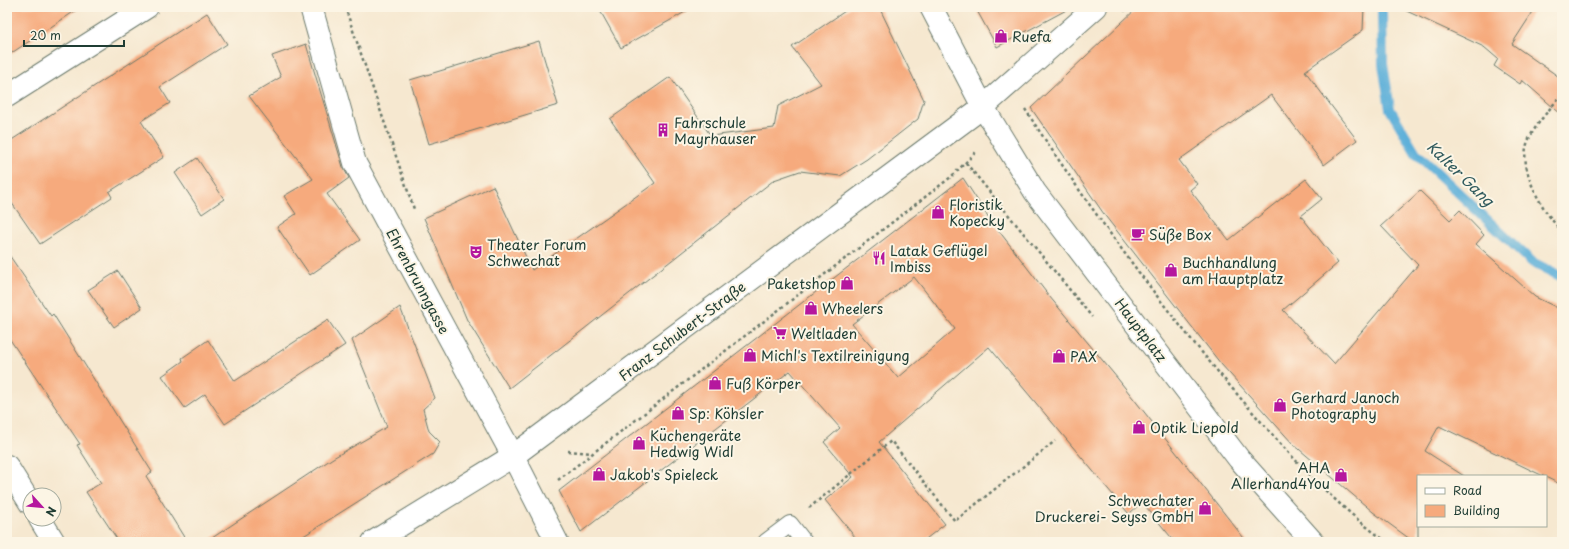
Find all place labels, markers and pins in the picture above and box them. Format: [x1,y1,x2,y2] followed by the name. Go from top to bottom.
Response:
[1012,26,1051,47] place label: Ruefa
[993,28,1009,44] shop icon: Ruefa
[674,112,757,149] place label: Fahrschule Mayrhauser
[655,122,671,138] building icon: Fahrschule Mayrhauser
[949,194,1005,231] place label: Floristik Kopecky
[930,204,946,220] shop icon: Floristik Kopecky
[1149,224,1212,245] place label: Süße Box
[1130,226,1146,242] cafe icon: Süße Box
[487,234,586,271] place label: Theater Forum Schwechat
[890,240,988,277] place label: Latak Geflügel Imbiss
[468,244,484,260] theatre icon: Theater Forum Schwechat
[871,250,887,266] restaurant icon: Latak Geflügel Imbiss
[1182,252,1283,289] place label: Buchhandlung am Hauptplatz
[1163,262,1179,278] shop icon: Buchhandlung am Hauptplatz
[767,273,836,294] place label: Paketshop
[839,275,855,291] shop icon: Paketshop
[822,298,883,319] place label: Wheelers
[803,300,819,316] shop icon: Wheelers
[791,323,857,344] place label: Weltladen
[772,325,788,341] supermarket icon: Weltladen
[761,345,910,366] place label: Michl's Textilreinigung
[1070,346,1097,367] place label: PAX
[742,347,758,363] shop icon: Michl's Textilreinigung
[1051,348,1067,364] shop icon: PAX
[726,373,801,394] place label: Fuß Körper
[707,375,723,391] shop icon: Fuß Körper
[1291,387,1400,424] place label: Gerhard Janoch Photography
[1272,397,1288,413] shop icon: Gerhard Janoch Photography
[689,403,764,424] place label: Sp: Köhsler
[670,405,686,421] shop icon: Sp: Köhsler
[1150,417,1239,438] place label: Optik Liepold
[1131,419,1147,435] shop icon: Optik Liepold
[650,425,741,462] place label: Küchengeräte Hedwig Widl
[631,435,647,451] shop icon: Küchengeräte Hedwig Widl
[1231,457,1330,494] place label: AHA Allerhand4You
[610,464,719,485] place label: Jakob's Spieleck
[591,466,607,482] shop icon: Jakob's Spieleck
[1333,467,1349,483] shop icon: AHA Allerhand4You
[1035,490,1194,527] place label: Schwechater Druckerei- Seyss GmbH
[1197,500,1213,516] shop icon: Schwechater Druckerei- Seyss GmbH

